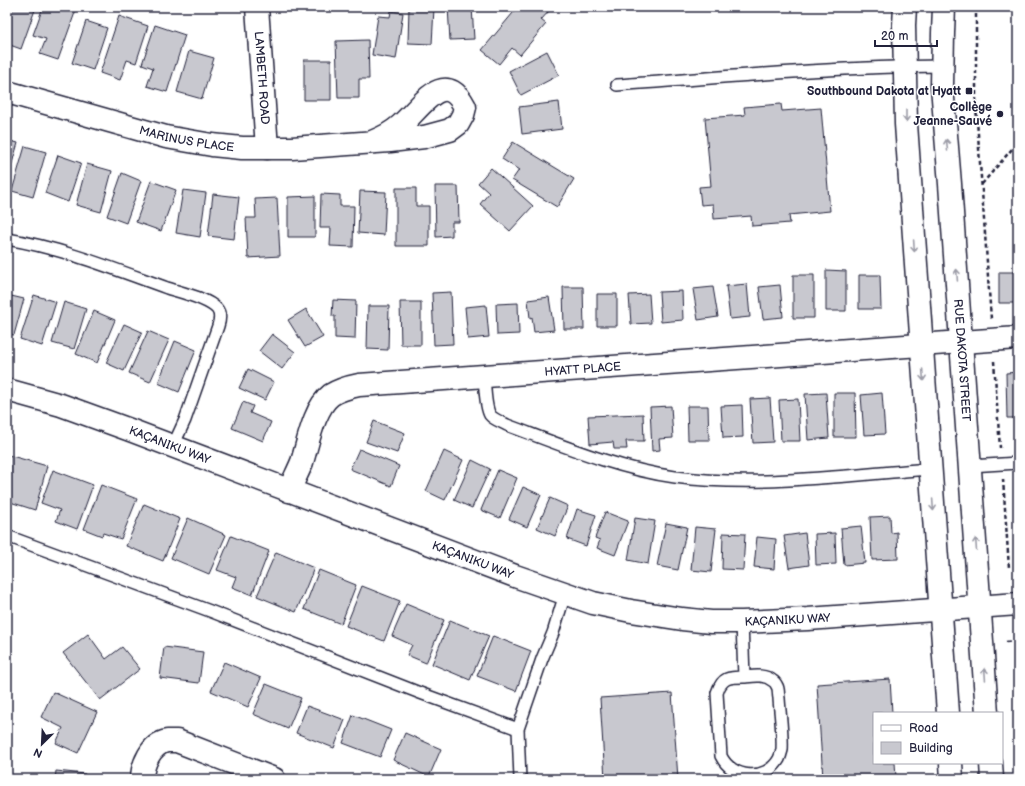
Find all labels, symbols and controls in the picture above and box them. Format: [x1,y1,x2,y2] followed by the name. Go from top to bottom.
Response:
[875,22,937,48] scale bar
[881,29,908,44] text: 20 m
[251,31,273,125] street label: LAMBETH ROAD
[807,84,961,99] place label: Southbound Dakota at Hyatt
[964,86,974,96] marker: Southbound Dakota at Hyatt
[914,100,992,129] place label: Collège Jeanne-Sauvé
[902,109,910,122] one-way arrow
[995,109,1005,119] marker: Collège Jeanne-Sauvé
[138,122,235,155] street label: MARINUS PLACE
[943,139,951,152] one-way arrow
[911,239,918,252] one-way arrow
[953,269,960,282] one-way arrow
[951,299,974,423] street label: RUE DAKOTA STREET
[544,359,621,379] street label: HYATT PLACE
[920,368,927,381] one-way arrow
[127,423,214,468] street label: KAÇANIKU WAY
[929,498,936,511] one-way arrow
[430,538,517,583] street label: KAÇANIKU WAY
[972,538,979,551] one-way arrow
[744,610,832,629] street label: KAÇANIKU WAY
[981,668,988,681] one-way arrow
[873,712,1003,764] legend
[909,721,938,736] text: Road
[22,724,62,764] north arrow
[909,741,953,756] text: Building
[32,745,45,760] text: N

